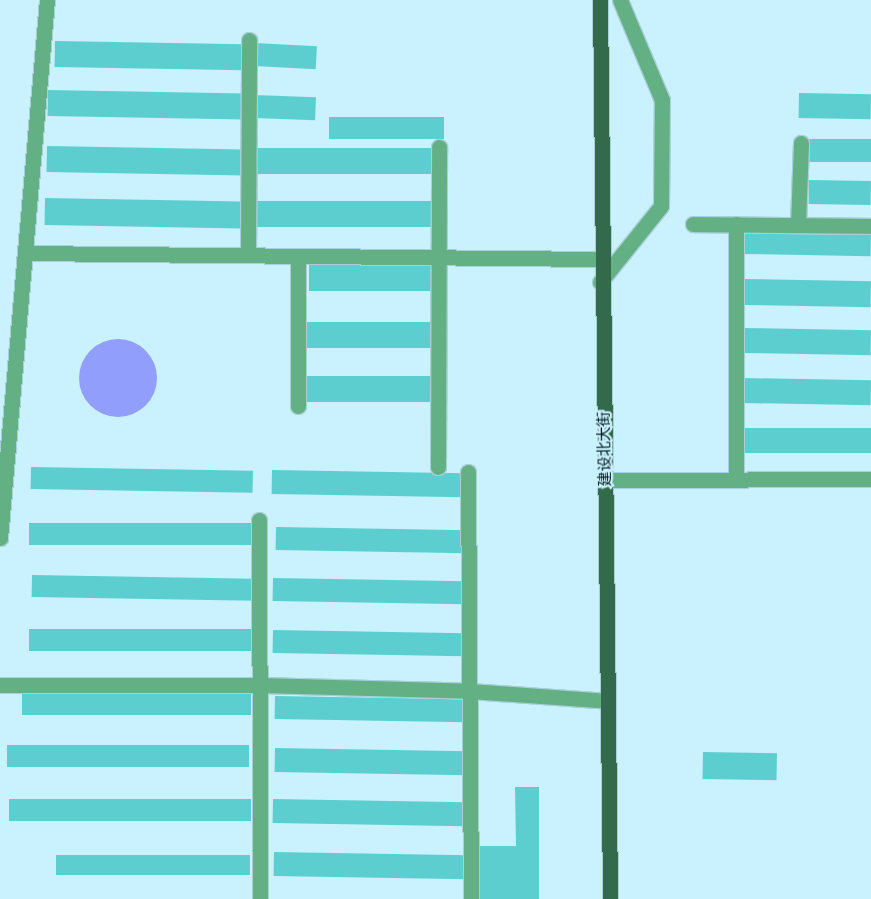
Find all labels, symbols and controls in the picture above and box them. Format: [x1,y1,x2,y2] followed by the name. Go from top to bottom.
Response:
[595,411,615,487] street label: 建设北大街

